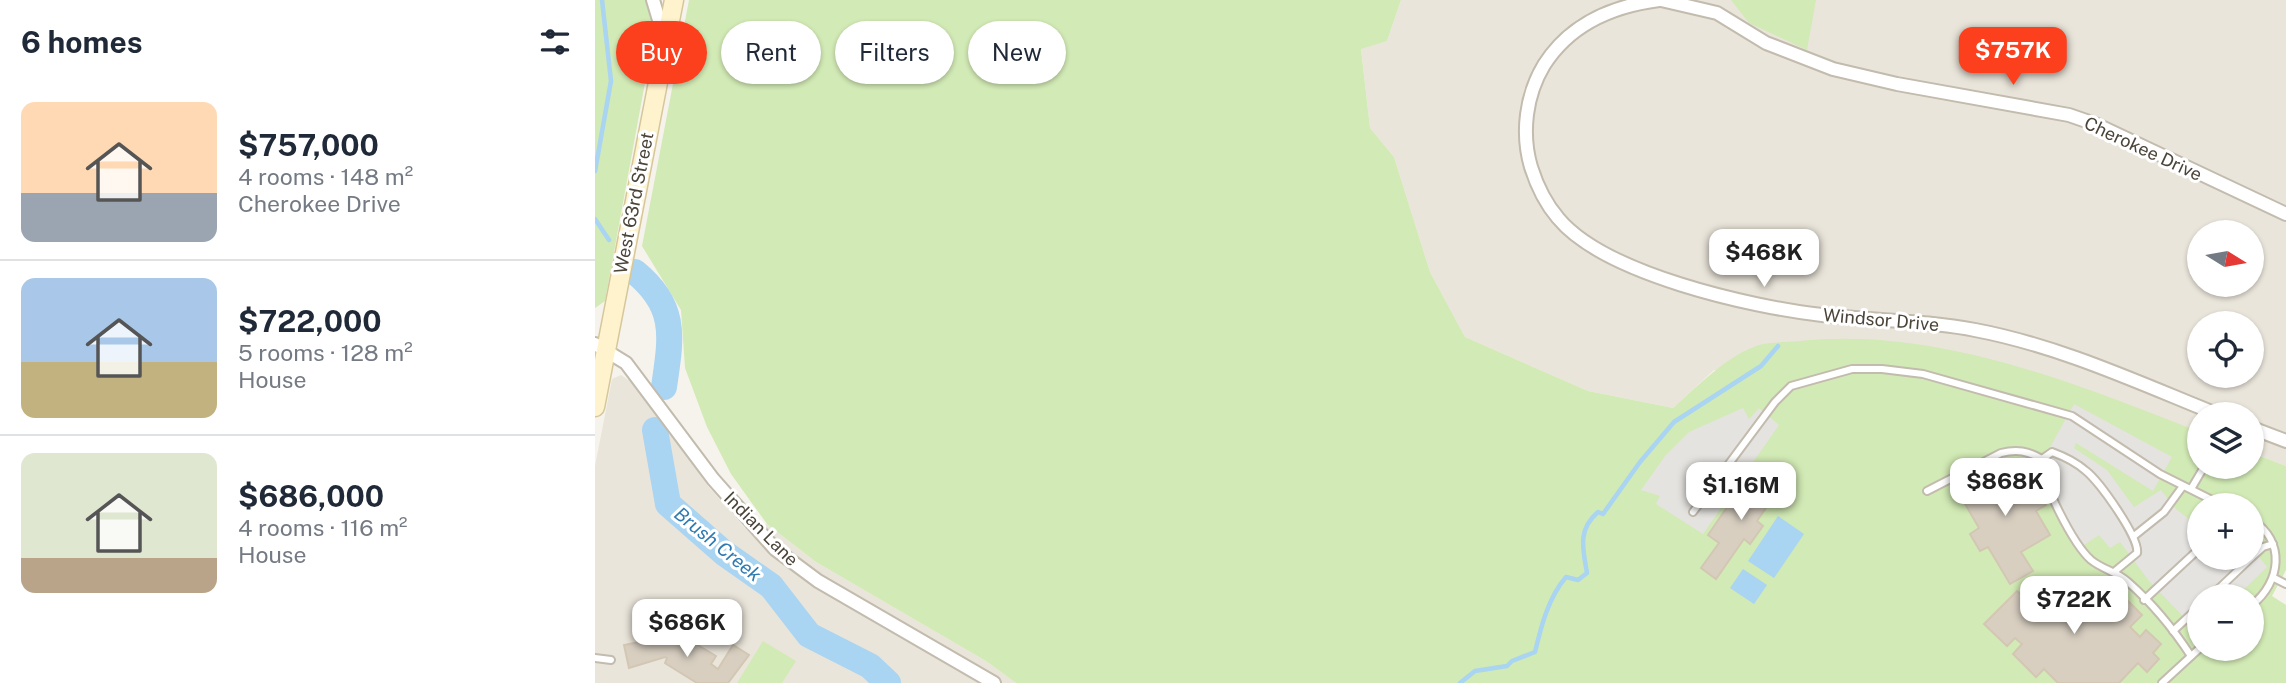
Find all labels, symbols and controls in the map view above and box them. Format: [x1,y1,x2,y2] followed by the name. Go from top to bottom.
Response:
[616,21,707,84] chip: Buy
[721,21,821,84] chip: Rent
[835,21,954,84] chip: Filters
[968,21,1066,84] chip: New
[536,23,574,61] icon: filters
[21,24,143,60] text: 6 homes
[1964,28,2062,87] pin: $757K
[1975,36,2051,63] text: $757K
[2081,112,2205,185] street label: Cherokee Drive
[238,127,379,163] text: $757,000
[77,130,161,214] icon: home
[609,130,658,275] street label: West 63rd Street
[238,163,413,190] text: 4 rooms · 148 m²
[238,190,401,217] text: Cherokee Drive
[2187,220,2265,298] north arrow
[2187,220,2264,661] map controls
[1715,230,1813,289] pin: $468K
[1725,238,1803,265] text: $468K
[238,303,382,339] text: $722,000
[1822,304,1940,335] street label: Windsor Drive
[77,306,161,390] icon: home
[2187,311,2264,388] button: locate
[238,339,413,366] text: 5 rooms · 128 m²
[238,366,306,393] text: House
[2187,402,2264,479] button: layers
[1956,458,2054,518] pin: $868K
[1684,462,1798,522] pin: $1.16M
[1966,467,2044,494] text: $868K
[1702,471,1780,498] text: $1.16M
[238,478,384,514] text: $686,000
[77,481,161,565] icon: home
[720,487,803,570] street label: Indian Lane
[2187,493,2264,570] button: +
[670,502,766,586] water label: Brush Creek
[238,514,407,541] text: 4 rooms · 116 m²
[238,541,306,568] text: House
[2025,576,2123,636] pin: $722K
[2187,584,2264,661] button: −
[2036,585,2112,612] text: $722K
[638,600,736,659] pin: $686K
[648,608,726,635] text: $686K

